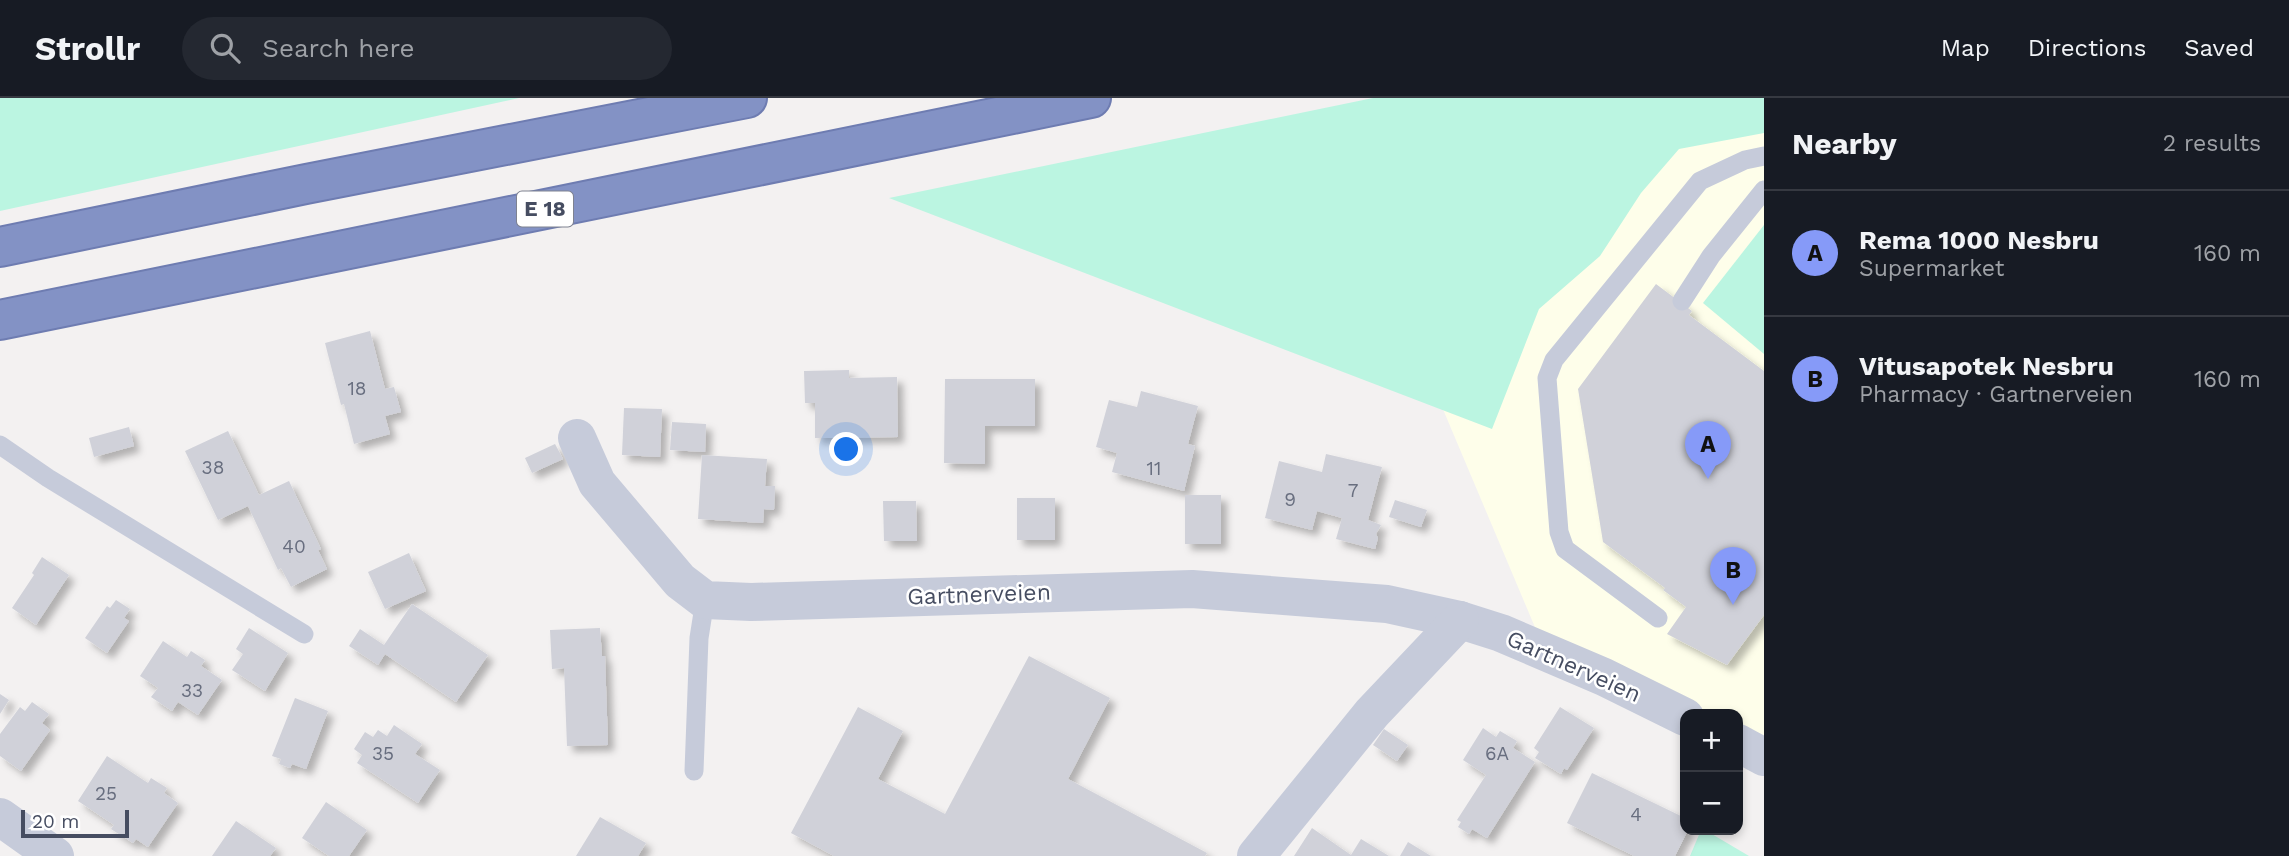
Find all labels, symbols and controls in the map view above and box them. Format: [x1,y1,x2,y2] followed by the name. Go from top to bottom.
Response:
[182,17,672,80] search box
[35,29,140,68] text: Strollr
[206,29,244,67] icon: search
[262,33,415,63] text: Search here
[1941,34,1990,62] text: Map
[2028,34,2146,62] text: Directions
[2184,34,2254,62] text: Saved
[1792,126,1897,161] text: Nearby
[2163,130,2261,157] text: 2 results
[517,192,573,226] road number: E 18
[1859,225,2099,255] text: Rema 1000 Nesbru
[1807,240,1823,267] text: A
[2194,240,2261,267] text: 160 m
[1859,255,2004,282] text: Supermarket
[1859,351,2114,381] text: Vitusapotek Nesbru
[1807,366,1823,393] text: B
[2194,366,2261,393] text: 160 m
[347,377,367,400] house number: 18
[1859,381,2133,408] text: Pharmacy · Gartnerveien
[1685,421,1731,479] pin: A
[829,432,863,466] your location
[202,456,224,479] house number: 38
[1147,457,1161,480] house number: 11
[1348,479,1358,502] house number: 7
[1284,488,1296,511] house number: 9
[282,535,306,558] house number: 40
[1710,547,1756,605] pin: B
[907,578,1051,610] street label: Gartnerveien
[1503,625,1645,708] street label: Gartnerveien
[181,679,203,702] house number: 33
[1680,709,1743,835] map controls
[1680,709,1743,772] button: +
[372,742,394,765] house number: 35
[1485,742,1510,765] house number: 6A
[1680,772,1743,835] button: −
[95,782,117,805] house number: 25
[1630,803,1642,826] house number: 4
[21,807,130,839] scale bar
[32,810,79,833] text: 20 m

